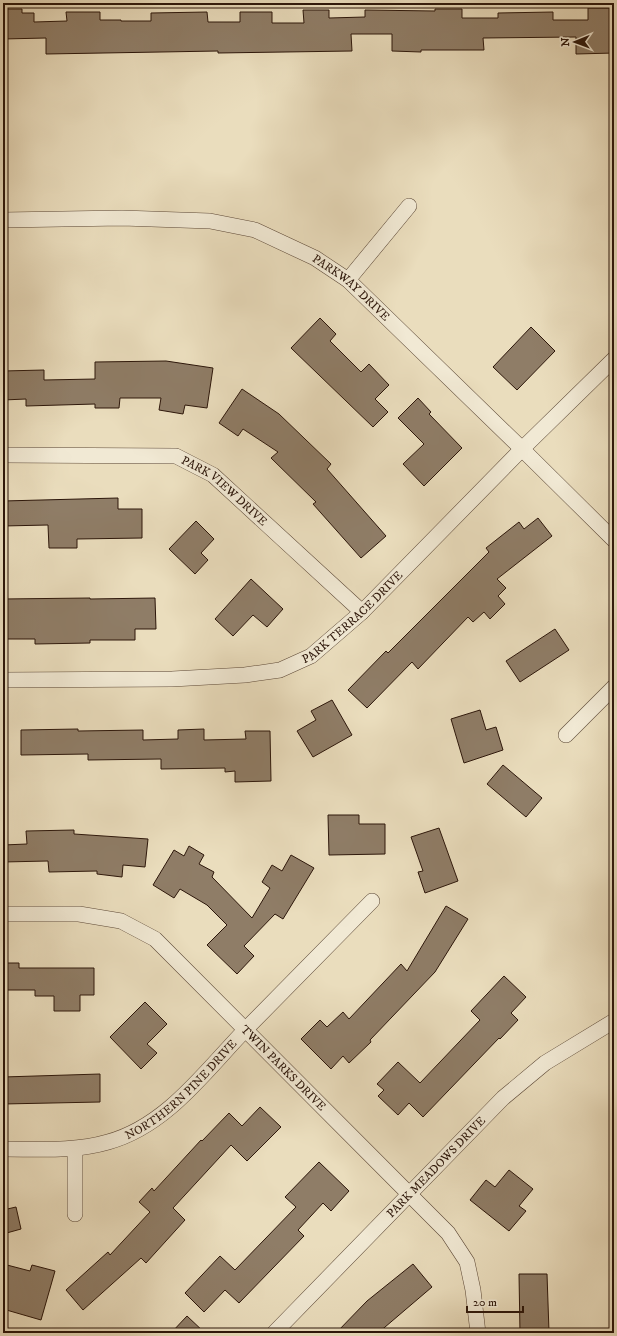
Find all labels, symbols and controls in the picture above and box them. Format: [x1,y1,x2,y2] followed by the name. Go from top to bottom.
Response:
[555,22,595,62] north arrow
[559,38,573,47] text: N
[310,251,393,324] street label: PARKWAY DRIVE
[179,453,271,529] street label: PARK VIEW DRIVE
[300,567,406,667] street label: PARK TERRACE DRIVE
[238,1022,330,1114] street label: TWIN PARKS DRIVE
[123,1036,240,1143] street label: NORTHERN PINE DRIVE
[383,1113,489,1221] street label: PARK MEADOWS DRIVE
[467,1288,523,1314] scale bar
[473,1295,497,1310] text: 20 m

